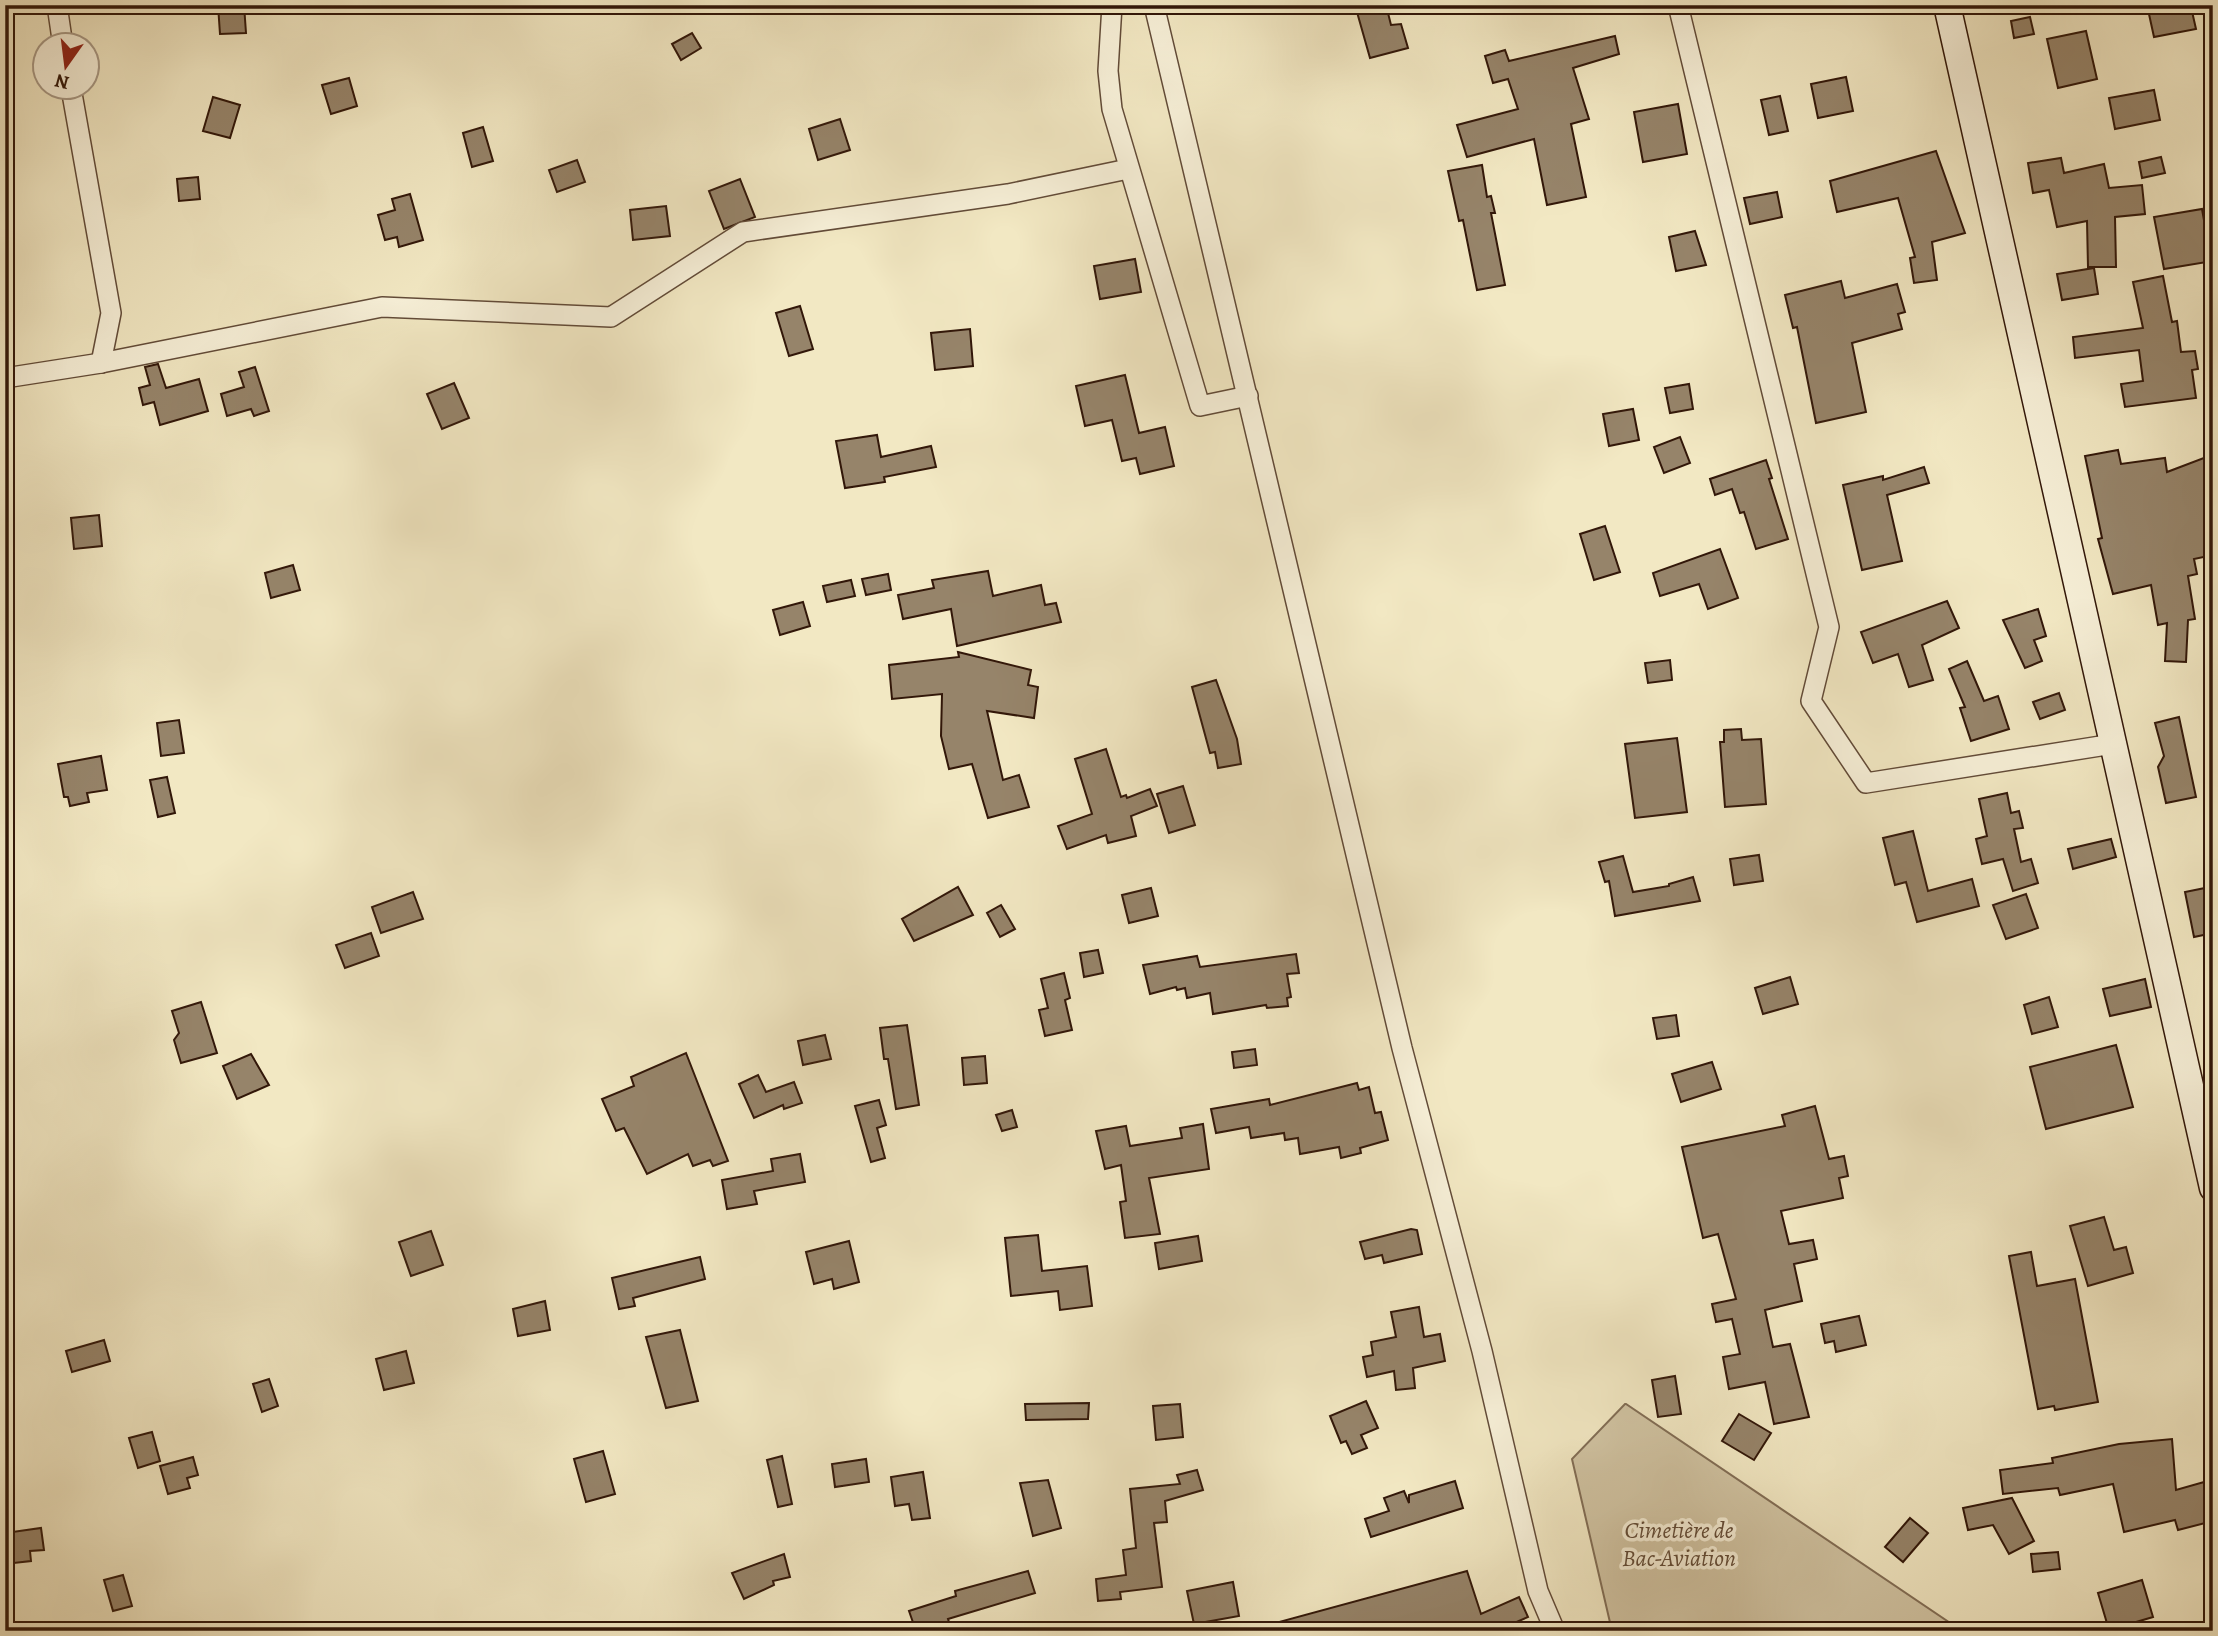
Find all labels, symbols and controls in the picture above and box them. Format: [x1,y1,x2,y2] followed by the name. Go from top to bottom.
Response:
[32,32,102,102] north arrow
[52,67,72,96] text: N
[1622,1514,1736,1574] park label: Cimetière de Bac-Aviation

